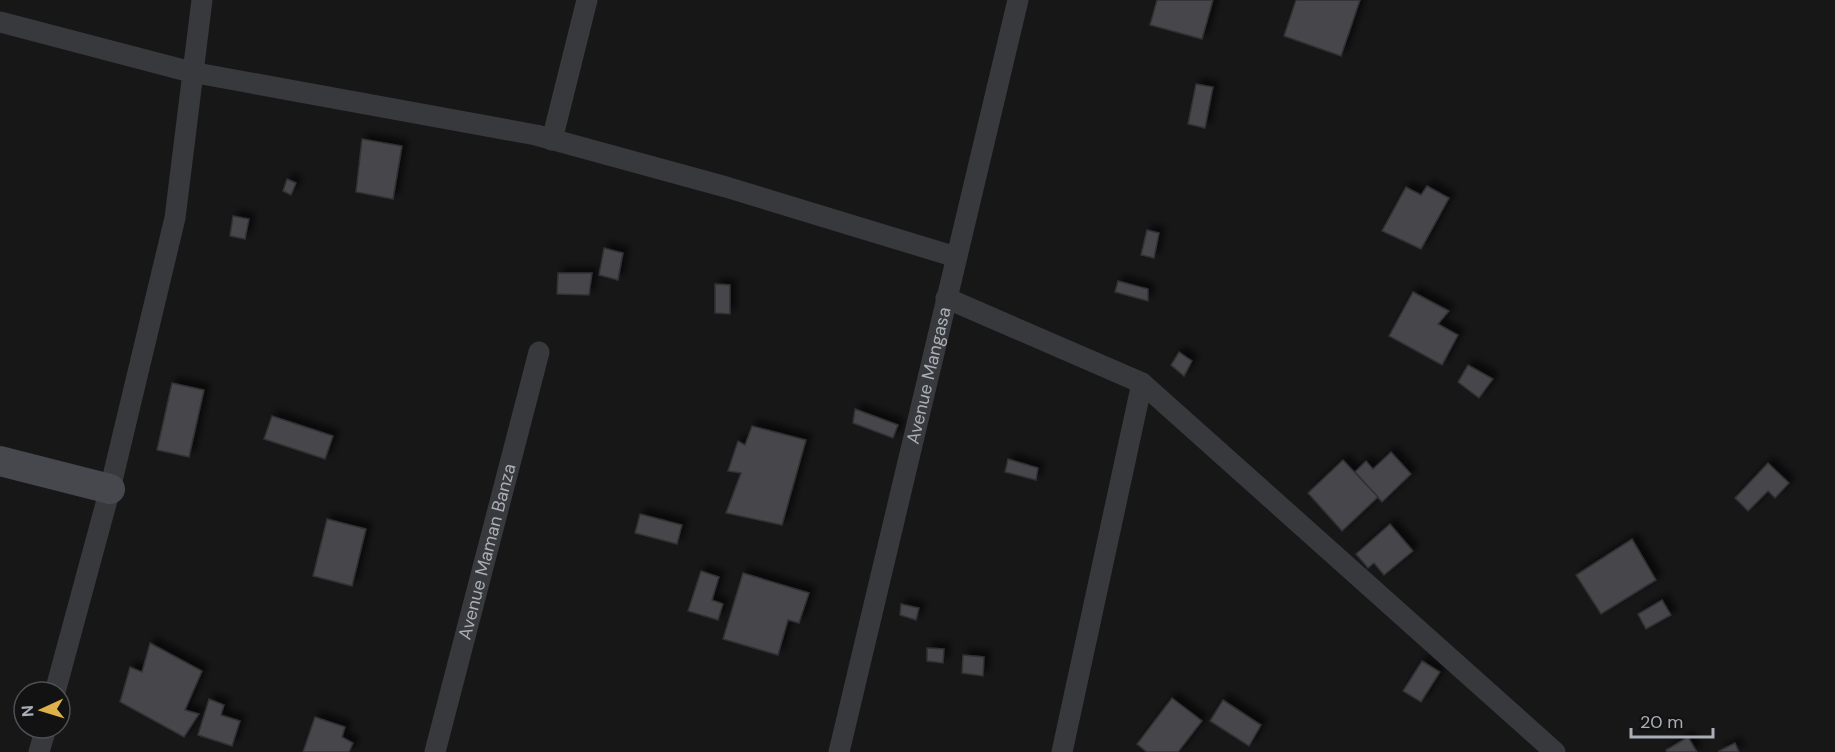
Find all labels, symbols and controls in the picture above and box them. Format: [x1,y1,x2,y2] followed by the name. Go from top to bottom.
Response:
[901,305,956,446] street label: Avenue Mangasa
[453,461,521,642] street label: Avenue Maman Banza
[12,680,72,740] north arrow
[1631,701,1714,739] scale bar
[17,704,38,718] text: N
[1640,710,1683,734] text: 20 m

